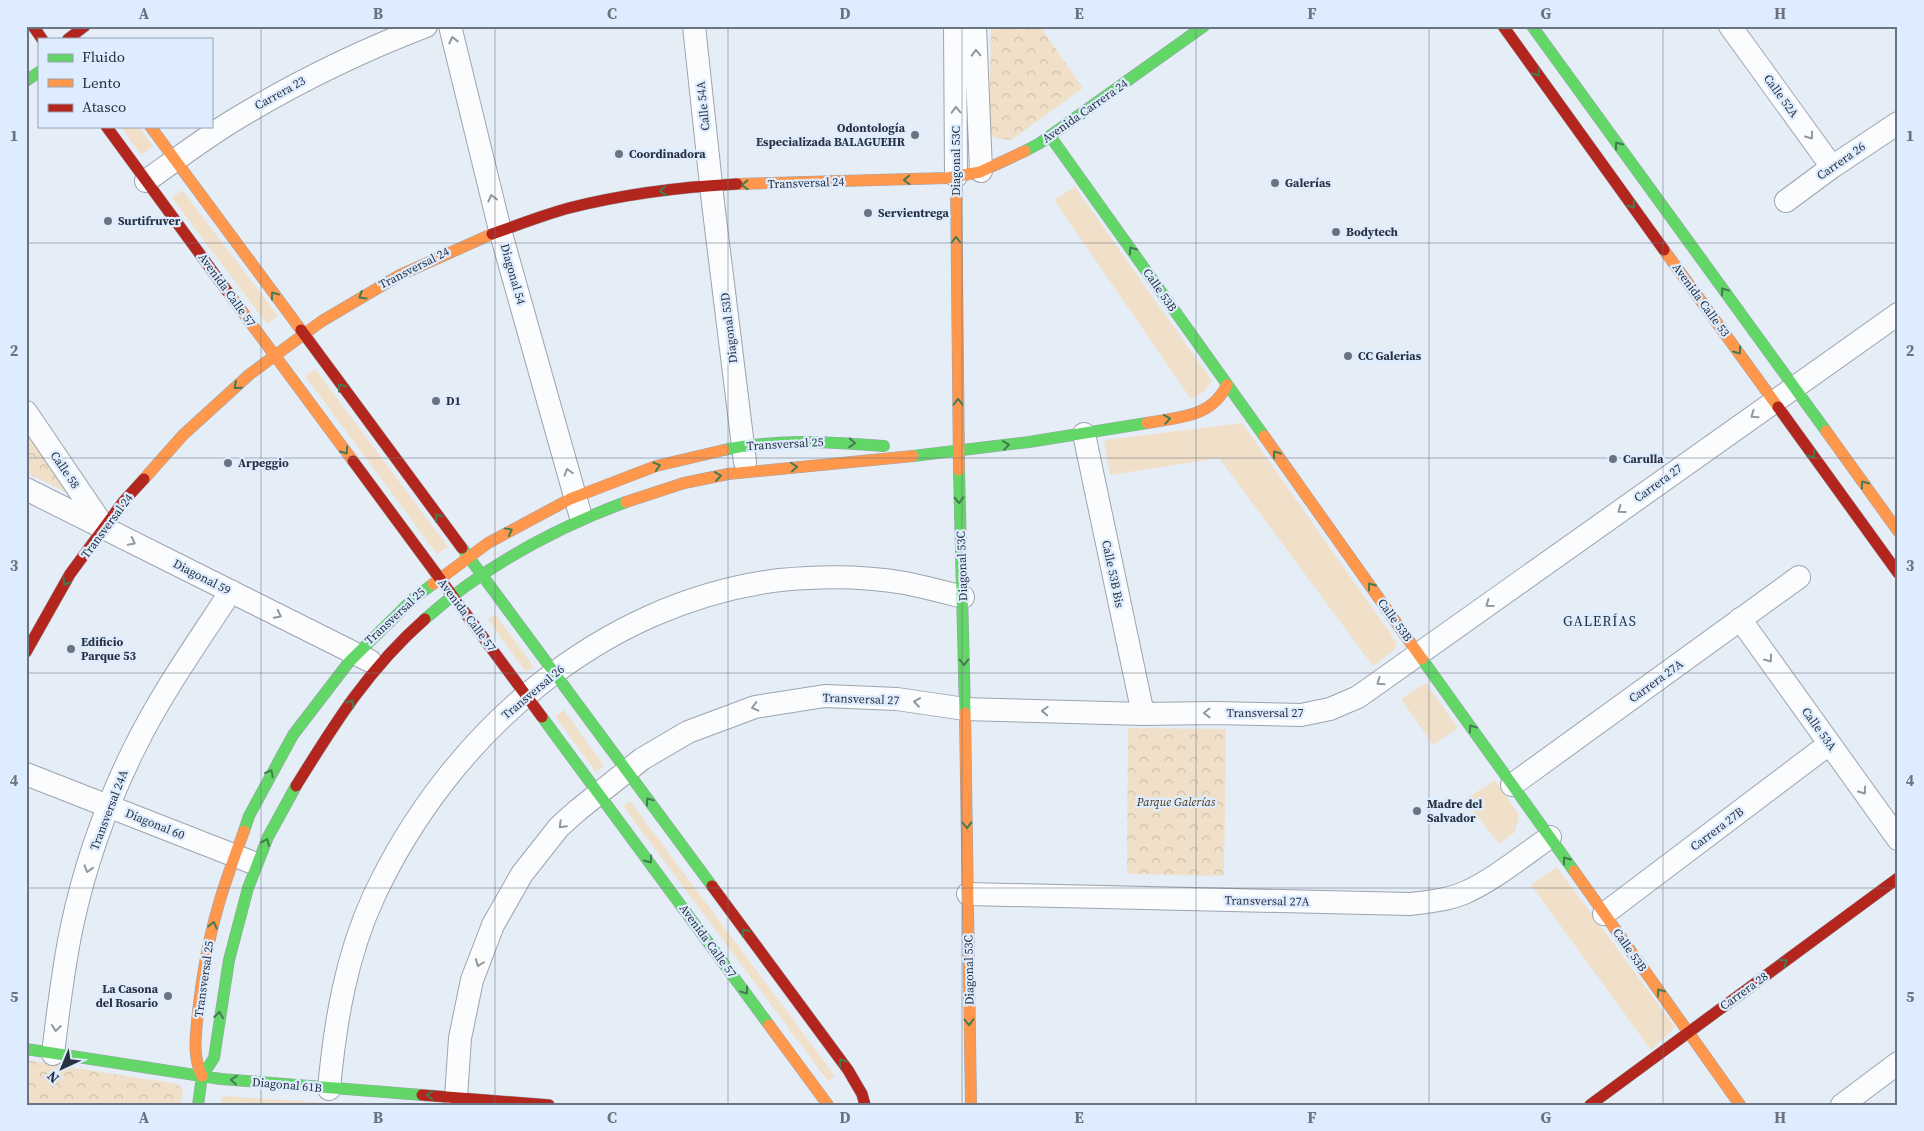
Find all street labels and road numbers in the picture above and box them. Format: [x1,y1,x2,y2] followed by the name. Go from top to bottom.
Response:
[1760,71,1802,121] street label: Calle 52A
[252,73,308,113] street label: Carrera 23
[1039,75,1131,147] street label: Avenida Carrera 24
[692,80,714,132] street label: Calle 54A
[948,126,964,196] street label: Diagonal 53C
[1814,138,1868,184] street label: Carrera 26
[767,174,845,192] street label: Transversal 24
[497,242,529,306] street label: Diagonal 54
[376,243,452,293] street label: Transversal 24
[195,250,259,330] street label: Avenida Calle 57
[1669,260,1733,340] street label: Avenida Calle 53
[1139,265,1181,315] street label: Calle 53B
[717,292,741,364] street label: Diagonal 53D
[746,434,824,454] street label: Transversal 25
[47,448,83,492] street label: Calle 58
[1631,460,1685,506] street label: Carrera 27
[77,490,137,562] street label: Transversal 24
[953,530,971,601] street label: Diagonal 53C
[1098,539,1128,609] street label: Calle 53B Bis
[171,556,233,598] street label: Diagonal 59
[434,575,500,655] street label: Avenida Calle 57
[361,584,429,648] street label: Transversal 25
[1374,595,1416,645] street label: Calle 53B
[1626,656,1686,706] street label: Carrera 27A
[498,661,568,723] street label: Transversal 26
[822,690,900,708] street label: Transversal 27
[1798,704,1840,754] street label: Calle 53A
[1227,705,1303,721] street label: Transversal 27
[86,767,132,853] street label: Transversal 24A
[1687,803,1747,854] street label: Carrera 27B
[123,805,187,843] street label: Diagonal 60
[1224,892,1310,910] street label: Transversal 27A
[676,901,740,981] street label: Avenida Calle 57
[1609,925,1651,975] street label: Calle 53B
[960,934,978,1005] street label: Diagonal 53C
[191,940,217,1018] street label: Transversal 25
[1717,968,1771,1014] street label: Carrera 28
[251,1074,323,1096] street label: Diagonal 61B

